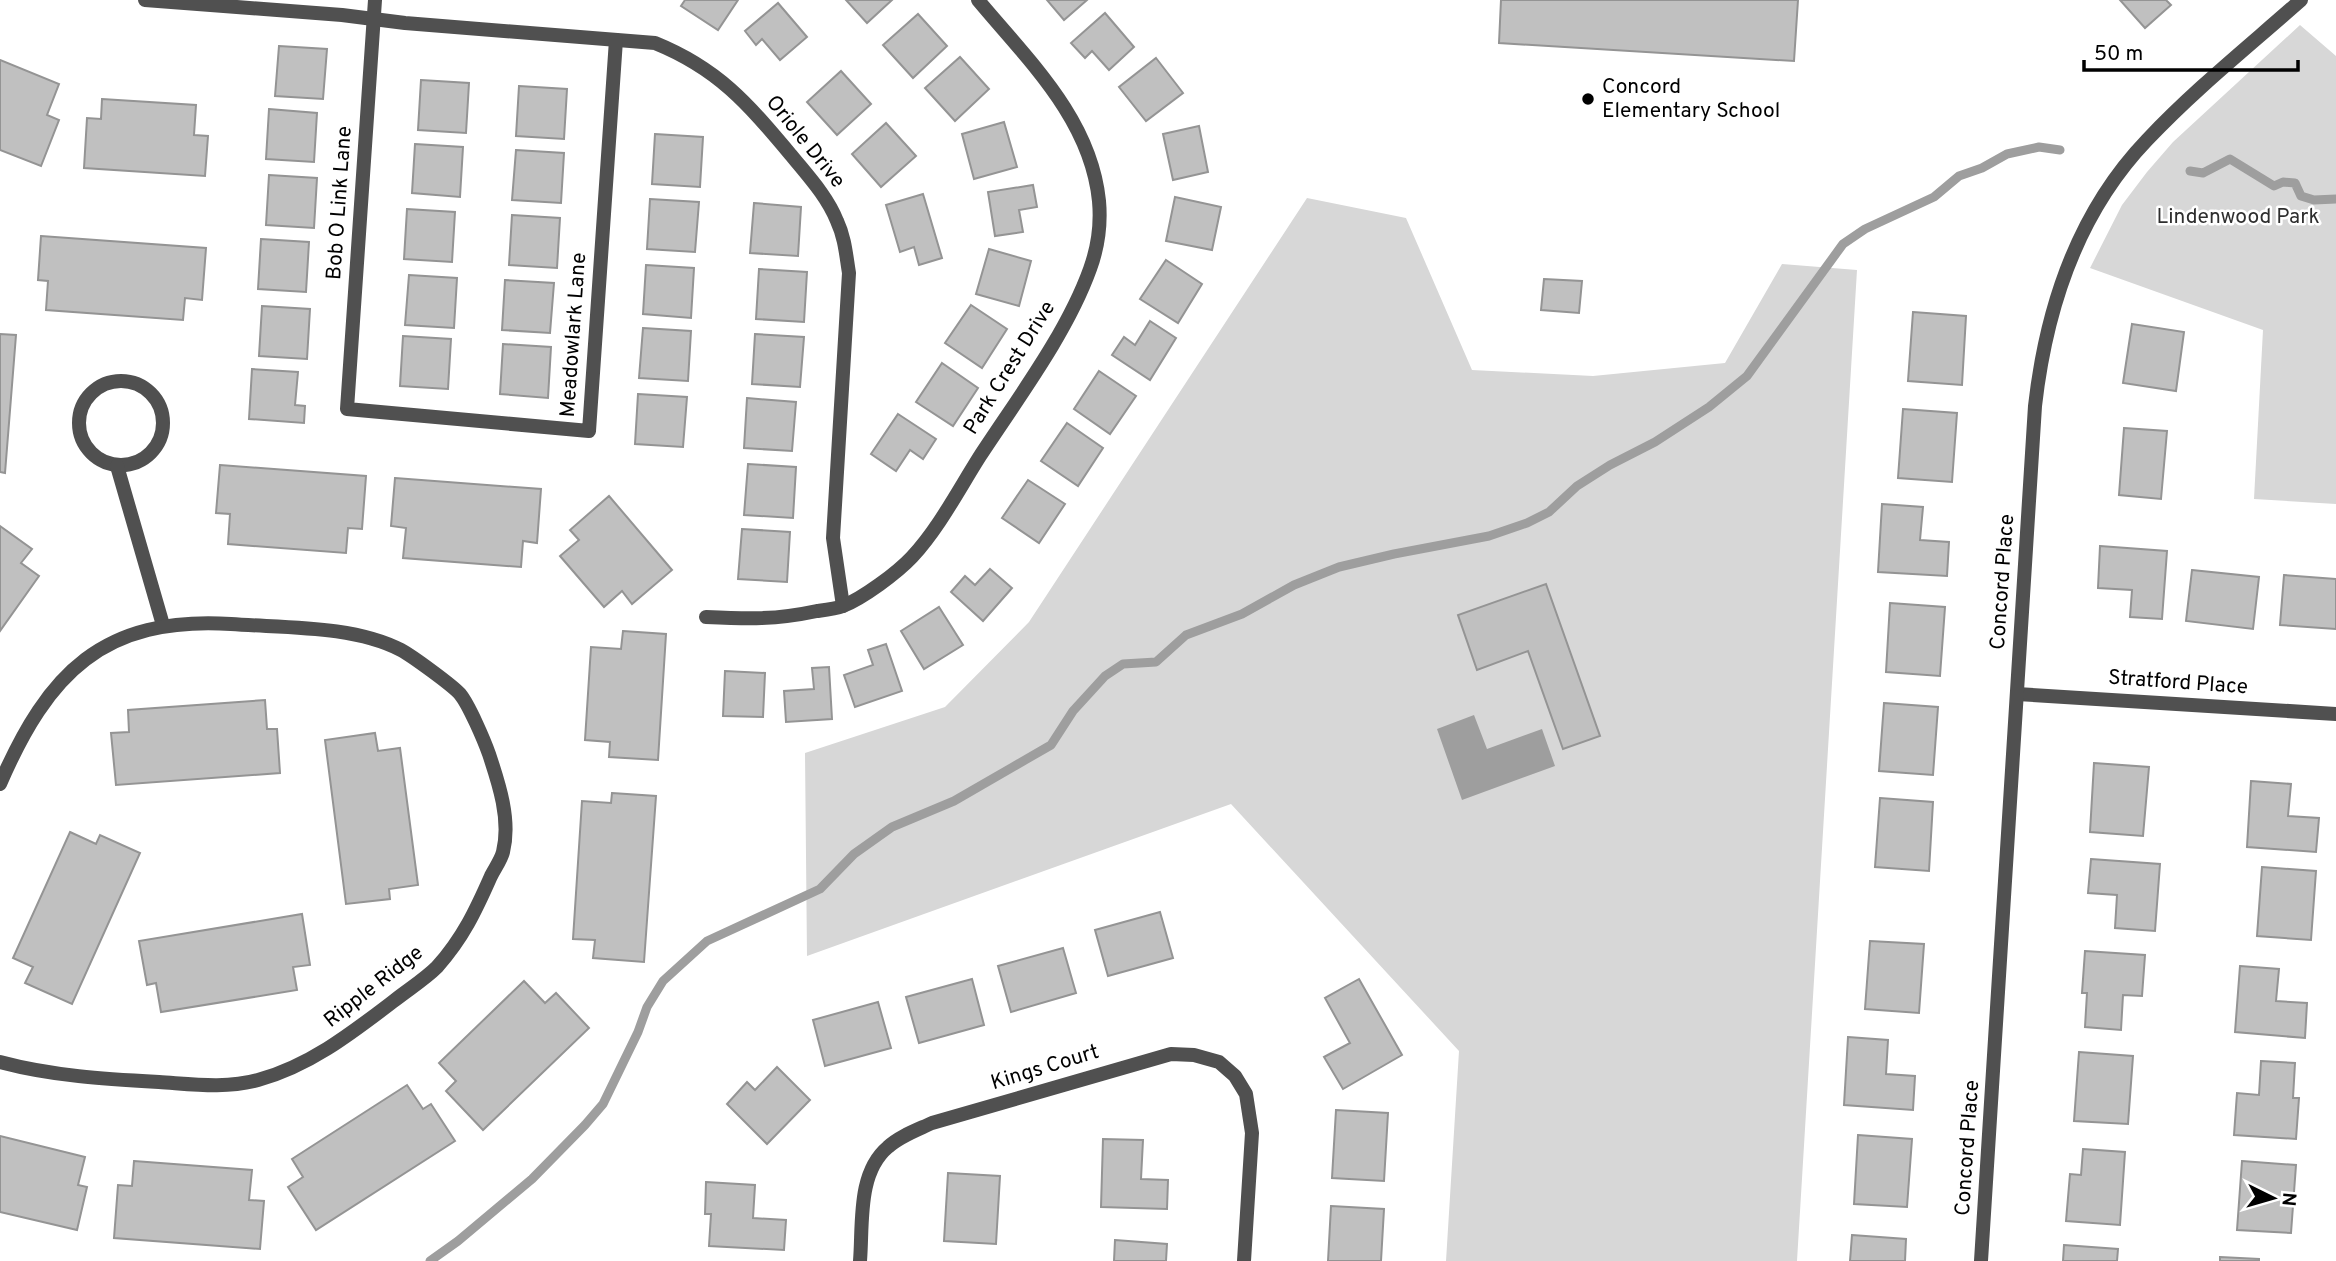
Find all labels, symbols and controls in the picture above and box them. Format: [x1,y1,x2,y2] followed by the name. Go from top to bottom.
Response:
[2084,28,2298,72] scale bar
[2094,41,2143,68] text: 50 m
[1602,74,1780,125] place label: Concord Elementary School
[759,90,851,194] street label: Oriole Drive
[1580,91,1596,107] marker: Concord Elementary School
[321,125,359,281] street label: Bob O Link Lane
[2156,204,2320,231] park label: Lindenwood Park
[555,252,593,418] street label: Meadowlark Lane
[958,296,1062,440] street label: Park Crest Drive
[1985,513,2021,651] street label: Concord Place
[2107,665,2249,701] street label: Stratford Place
[319,940,429,1034] street label: Ripple Ridge
[988,1039,1102,1097] street label: Kings Court
[1950,1079,1986,1217] street label: Concord Place
[2238,1163,2308,1233] north arrow
[2275,1191,2300,1207] text: N

